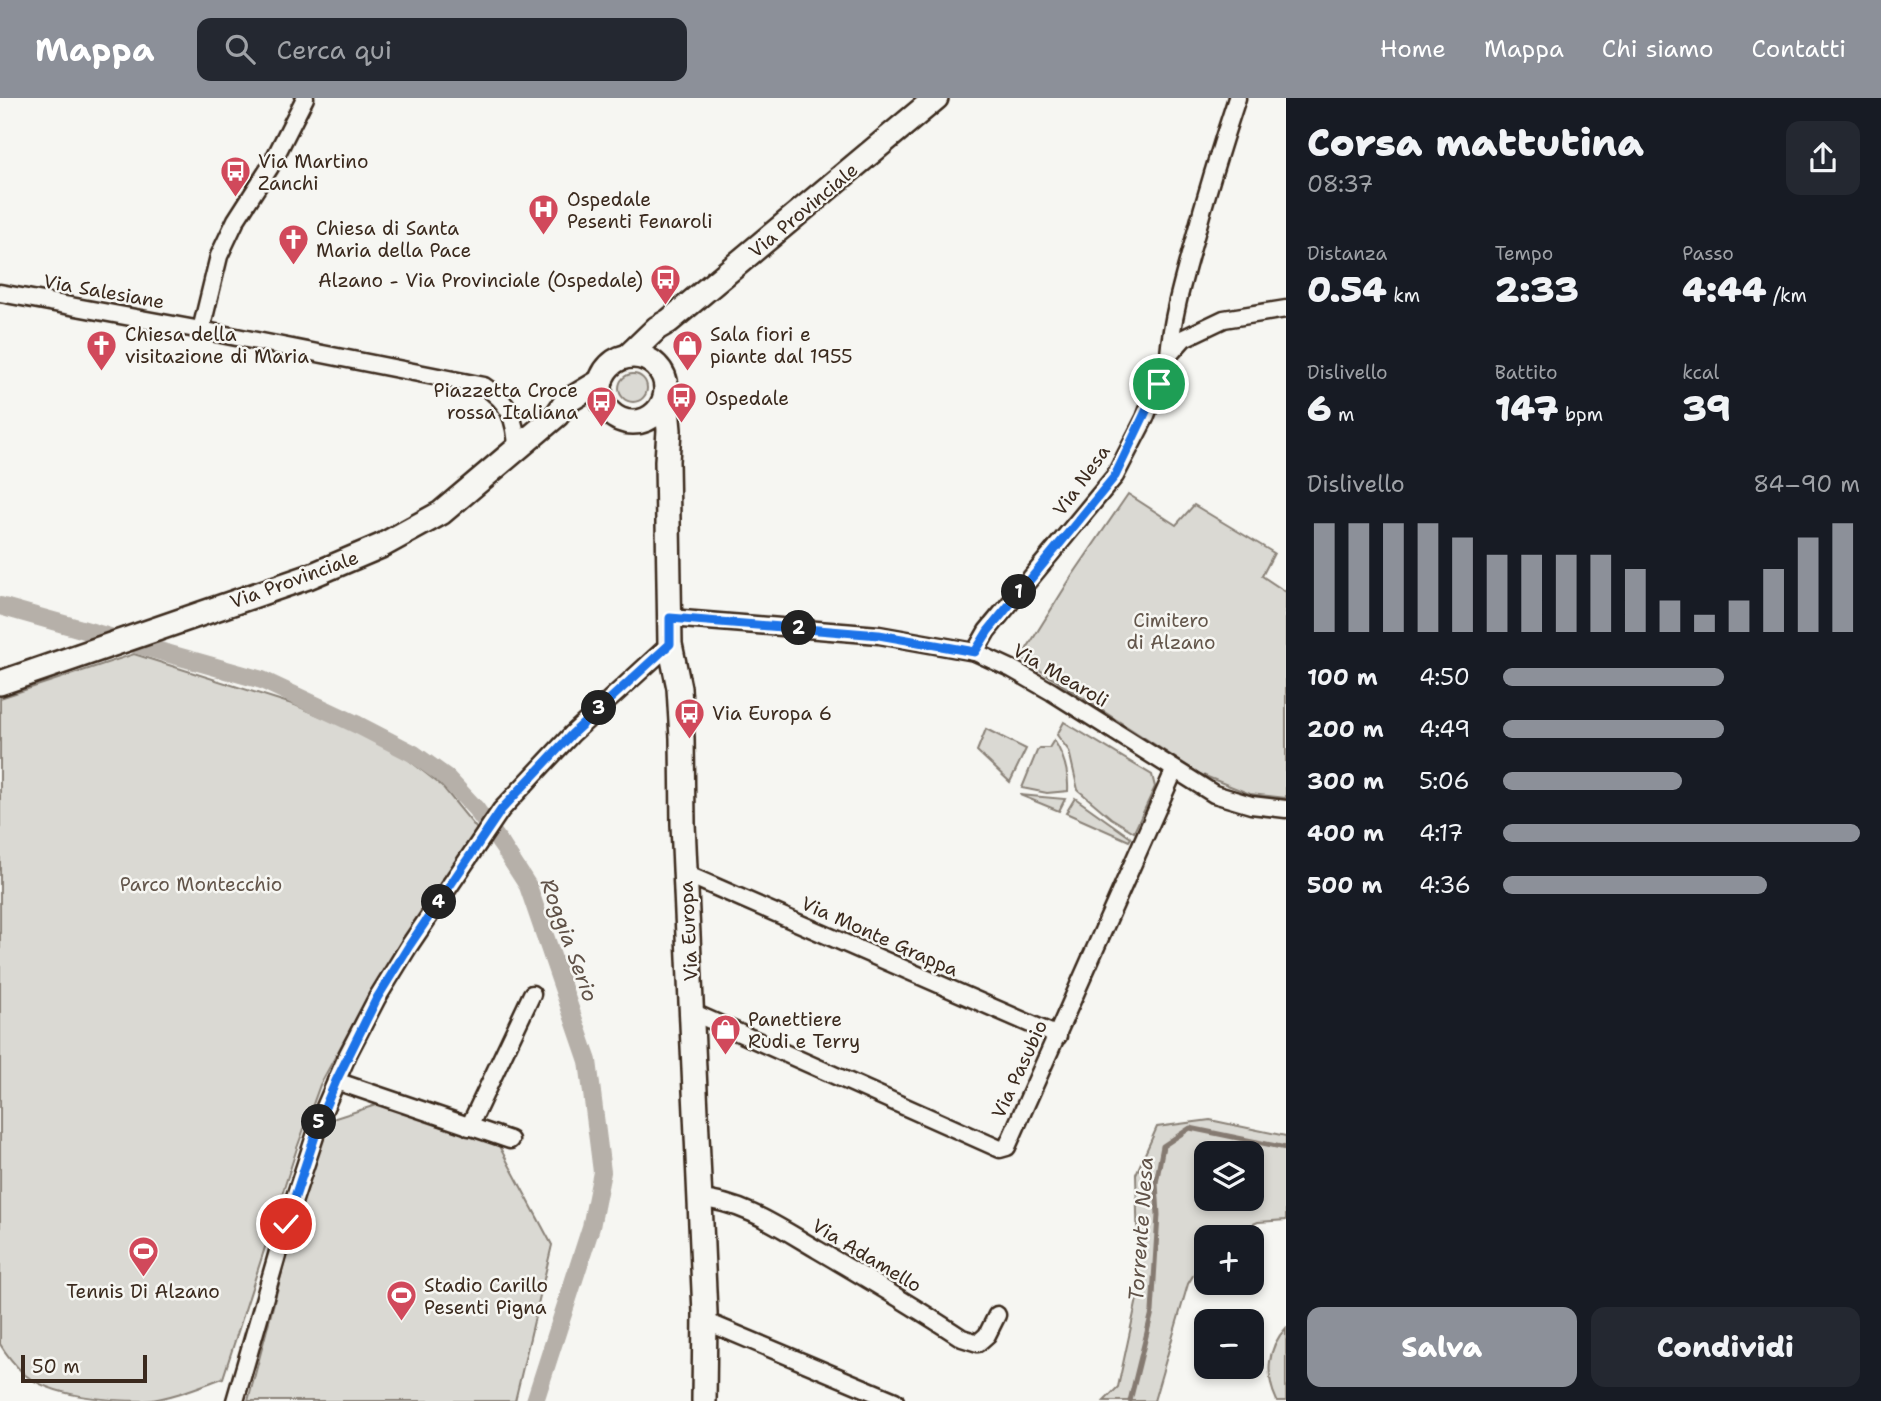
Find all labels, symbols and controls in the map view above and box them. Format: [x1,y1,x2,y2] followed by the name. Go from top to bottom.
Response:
[197,18,687,81] search box
[35,27,155,72] text: Mappa
[221,30,259,68] icon: search
[277,32,392,67] text: Cerca qui
[1380,33,1446,65] text: Home
[1484,33,1564,65] text: Mappa
[1602,33,1714,65] text: Chi siamo
[1752,33,1846,65] text: Contatti
[1307,117,1644,168] text: Corsa mattutina
[1786,121,1860,195] button: share
[258,149,368,196] place label: Via Martino Zanchi
[218,155,252,199] bus stop icon: Via Martino Zanchi
[744,157,863,263] street label: Via Provinciale
[1307,169,1373,199] text: 08:37
[567,187,713,234] place label: Ospedale Pesenti Fenaroli
[527,193,561,237] hospital icon: Ospedale Pesenti Fenaroli
[316,216,471,263] place label: Chiesa di Santa Maria della Pace
[276,222,310,266] church icon: Chiesa di Santa Maria della Pace
[1307,241,1387,266] text: Distanza
[1495,241,1553,266] text: Tempo
[1682,241,1734,266] text: Passo
[649,263,683,307] bus stop icon: Alzano - Via Provinciale (Ospedale)
[1307,266,1387,313] text: 0.54
[1495,266,1579,313] text: 2:33
[1682,266,1766,313] text: 4:44
[318,268,643,293] place label: Alzano - Via Provinciale (Ospedale)
[41,269,166,314] street label: Via Salesiane
[1387,283,1420,308] text: km
[1766,283,1807,308] text: /km
[125,322,309,369] place label: Chiesa della visitazione di Maria
[710,322,853,369] place label: Sala fiori e piante dal 1955
[85,328,119,372] church icon: Chiesa della visitazione di Maria
[670,328,704,372] shop icon: Sala fiori e piante dal 1955
[1129,354,1189,414] pin
[1307,360,1388,385] text: Dislivello
[1495,360,1557,385] text: Battito
[1682,360,1719,385] text: kcal
[1140,365,1178,403] icon: arrive
[434,378,578,425] place label: Piazzetta Croce rossa Italiana
[665,381,699,425] bus stop icon: Ospedale
[584,384,618,428] bus stop icon: Piazzetta Croce rossa Italiana
[1307,385,1332,432] text: 6
[1495,385,1558,432] text: 147
[1682,385,1731,432] text: 39
[705,386,789,411] place label: Ospedale
[1332,402,1354,427] text: m
[1558,402,1603,427] text: bpm
[1047,440,1116,521] street label: Via Nesa
[1307,469,1405,499] text: Dislivello
[1753,469,1860,499] text: 84–90 m
[226,545,362,614] street label: Via Provinciale
[1002,574,1036,610] pin: 1
[1014,579,1023,604] text: 1
[1126,608,1216,655] park label: Cimitero di Alzano
[782,610,816,646] pin: 2
[792,615,805,640] text: 2
[1008,638,1113,713] street label: Via Mearoli
[1307,662,1378,692] text: 100 m
[1419,662,1470,692] text: 4:50
[582,690,616,726] pin: 3
[592,695,605,720] text: 3
[672,696,706,740] bus stop icon: Via Europa 6
[712,701,832,726] place label: Via Europa 6
[1307,714,1384,744] text: 200 m
[1419,714,1470,744] text: 4:49
[1307,766,1384,796] text: 300 m
[1419,766,1470,796] text: 5:06
[1307,818,1384,848] text: 400 m
[1419,818,1463,848] text: 4:17
[1307,870,1382,900] text: 500 m
[1419,870,1471,900] text: 4:36
[120,872,282,897] park label: Parco Montecchio
[534,874,604,1006] water label: Roggia Serio
[673,880,704,982] street label: Via Europa
[422,884,457,920] pin: 4
[432,889,445,914] text: 4
[797,891,962,982] street label: Via Monte Grappa
[748,1007,860,1054] place label: Panettiere Rudi e Terry
[708,1013,742,1057] shop icon: Panettiere Rudi e Terry
[986,1016,1053,1122] street label: Via Pasubio
[302,1104,336,1140] pin: 5
[313,1109,324,1134] text: 5
[1194,1141,1264,1379] map controls
[1194,1141,1264,1211] button: layers
[1122,1156,1160,1302] water label: Torrente Nesa
[256,1194,316,1254] pin
[267,1205,305,1243] icon: check
[807,1213,926,1298] street label: Via Adamello
[1194,1225,1264,1295] button: +
[126,1235,160,1279] sports icon: Tennis Di Alzano
[424,1273,548,1320] place label: Stadio Carillo Pesenti Pigna
[66,1279,220,1304] place label: Tennis Di Alzano
[384,1279,418,1323] sports icon: Stadio Carillo Pesenti Pigna
[1307,1307,1577,1387] button: Salva
[1591,1307,1860,1387] button: Condividi
[1194,1309,1264,1379] button: −
[21,1352,147,1384] scale bar
[32,1354,80,1379] text: 50 m

